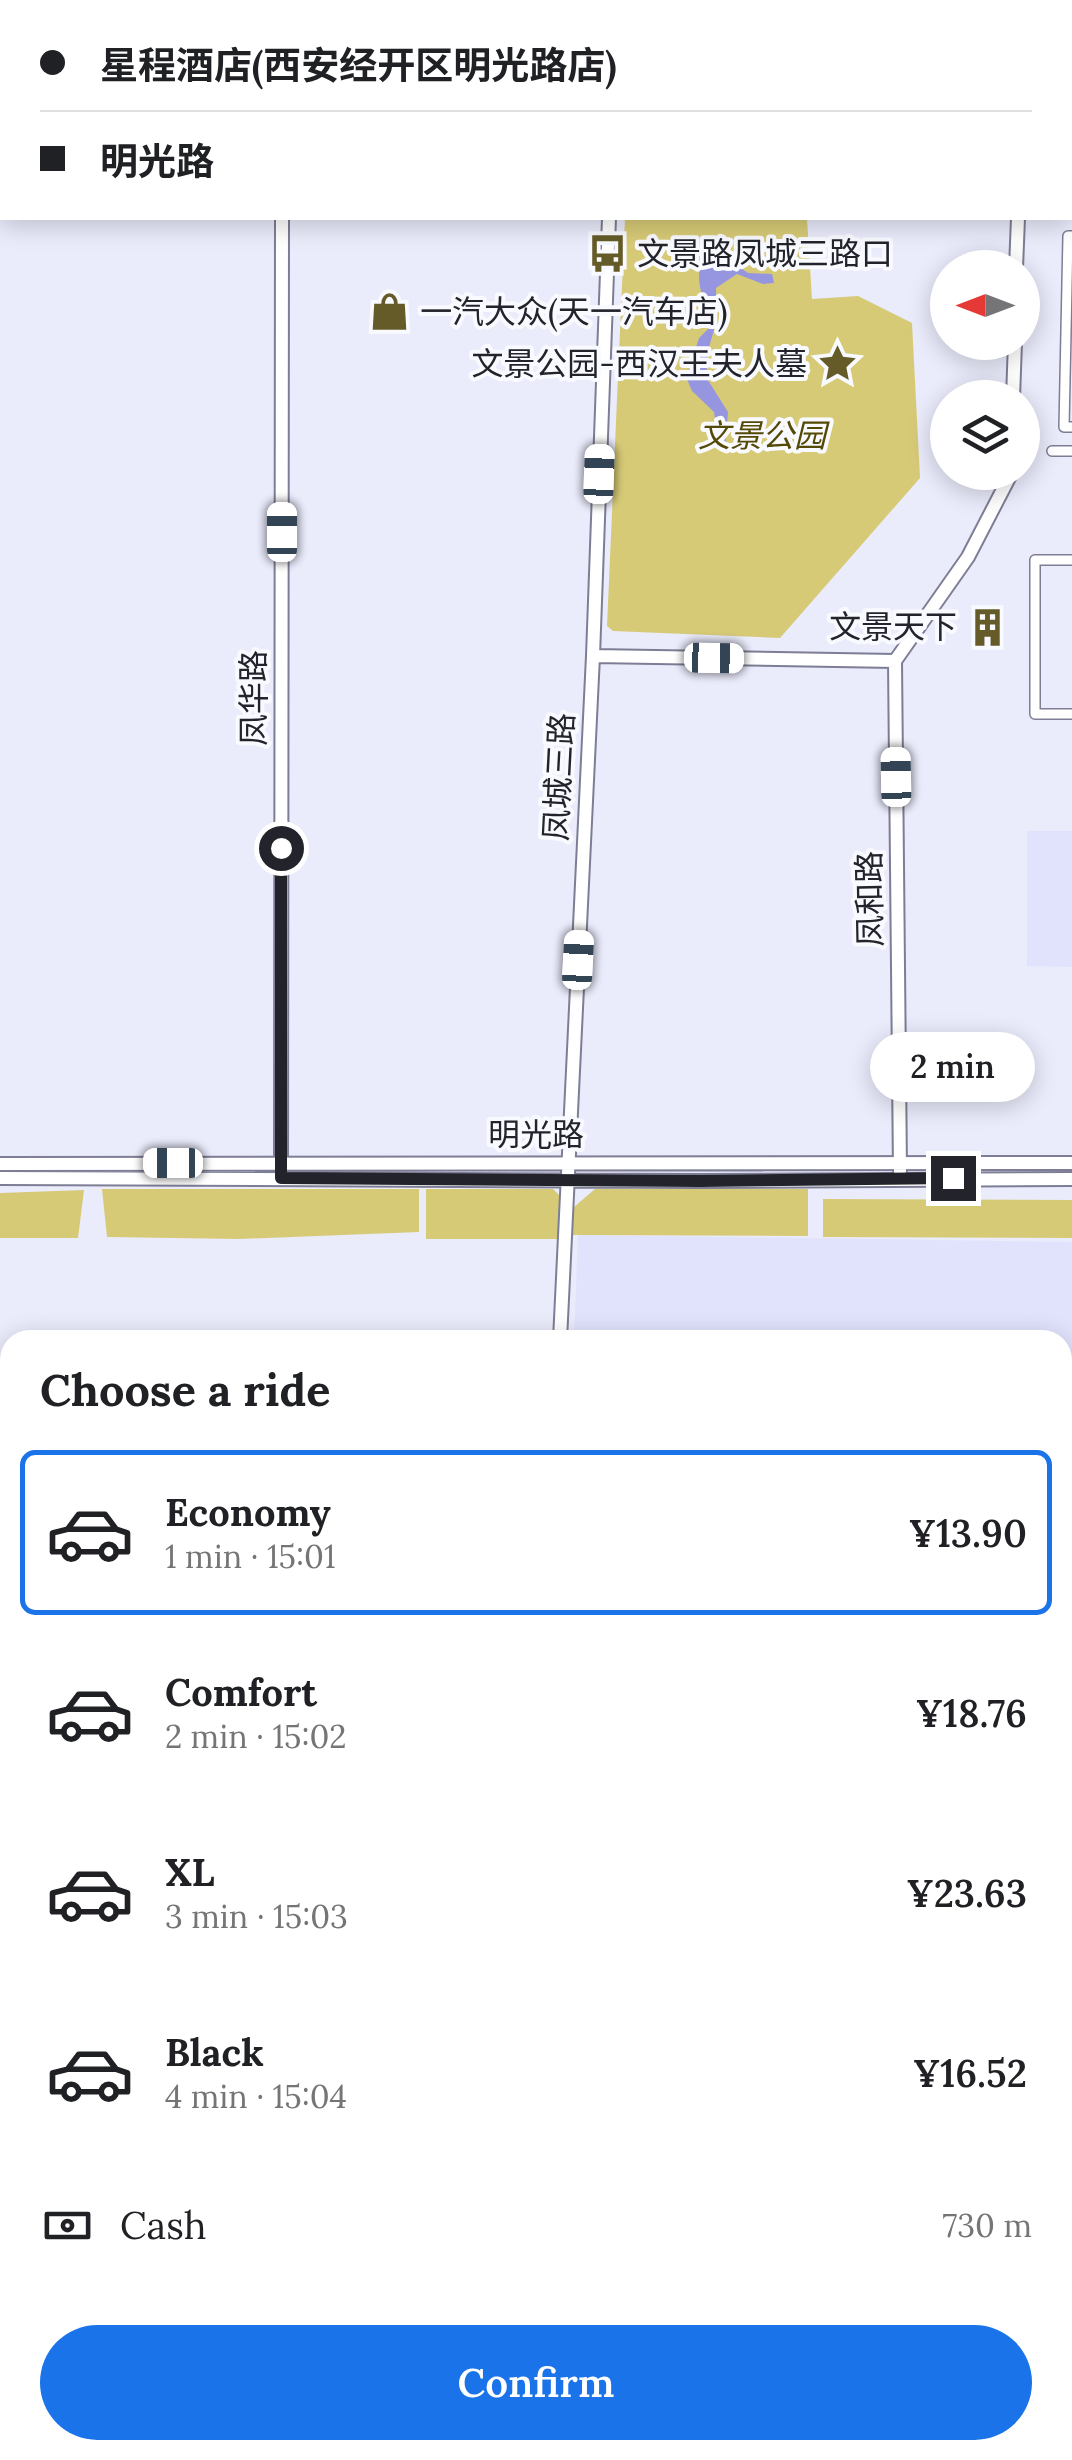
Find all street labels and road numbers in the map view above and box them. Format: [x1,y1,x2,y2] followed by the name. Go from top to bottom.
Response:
[233,650,274,746] street label: 凤华路
[535,712,582,842] street label: 凤城三路
[848,851,891,947] street label: 凤和路
[488,1114,584,1155] street label: 明光路

